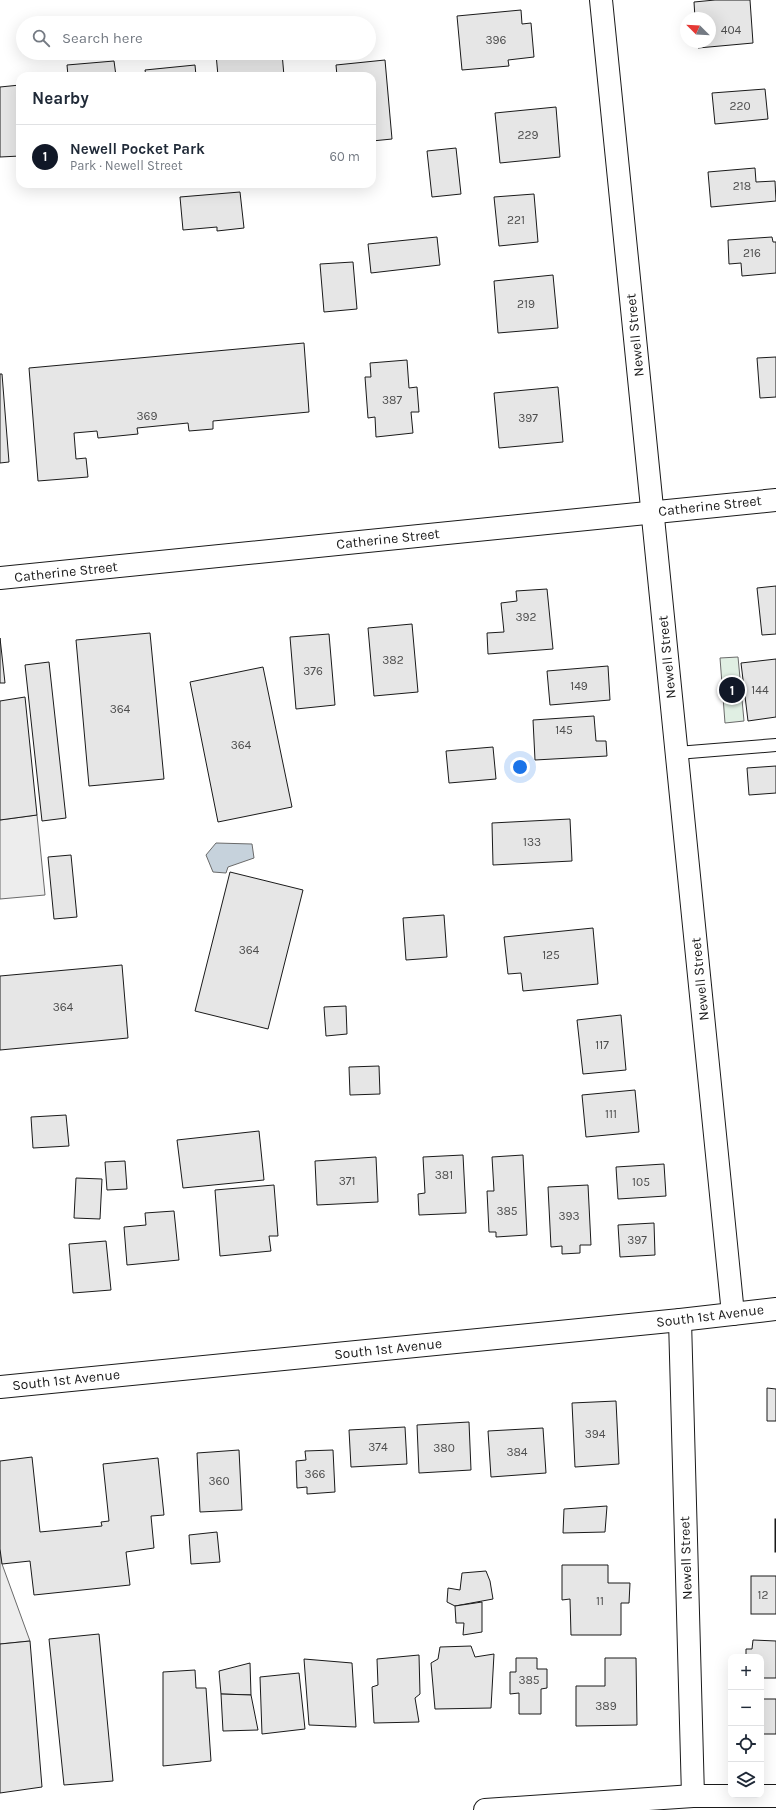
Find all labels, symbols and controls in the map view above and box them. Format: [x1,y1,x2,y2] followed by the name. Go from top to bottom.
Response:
[680,12,716,48] north arrow
[16,16,376,60] search box
[721,23,742,37] house number: 404
[30,27,52,49] icon: search
[62,29,143,47] text: Search here
[486,33,507,47] house number: 396
[32,88,89,108] text: Nearby
[729,99,751,113] house number: 220
[518,128,538,142] house number: 229
[70,140,205,158] text: Newell Pocket Park
[43,149,47,164] text: 1
[330,149,360,164] text: 60 m
[70,158,183,173] text: Park · Newell Street
[733,179,751,193] house number: 218
[507,213,525,227] house number: 221
[743,246,761,260] house number: 216
[622,292,648,378] street label: Newell Street
[517,297,535,311] house number: 219
[382,393,402,407] house number: 387
[137,409,157,423] house number: 369
[518,411,538,425] house number: 397
[657,492,763,520] street label: Catherine Street
[335,525,441,553] street label: Catherine Street
[13,558,119,586] street label: Catherine Street
[515,610,537,624] house number: 392
[654,614,680,700] street label: Newell Street
[382,653,404,667] house number: 382
[303,664,323,678] house number: 376
[719,675,745,705] pin: 1
[570,679,588,693] house number: 149
[751,683,769,697] house number: 144
[110,702,131,716] house number: 364
[555,723,573,737] house number: 145
[231,738,252,752] house number: 364
[510,757,530,777] your location
[523,835,541,849] house number: 133
[687,936,713,1022] street label: Newell Street
[239,943,260,957] house number: 364
[542,948,560,962] house number: 125
[53,1000,74,1014] house number: 364
[595,1038,609,1052] house number: 117
[605,1107,617,1121] house number: 111
[435,1168,453,1182] house number: 381
[339,1174,355,1188] house number: 371
[632,1175,650,1189] house number: 105
[496,1204,518,1218] house number: 385
[558,1209,580,1223] house number: 393
[627,1233,647,1247] house number: 397
[655,1301,765,1331] street label: South 1st Avenue
[333,1335,443,1363] street label: South 1st Avenue
[11,1366,121,1394] street label: South 1st Avenue
[585,1427,606,1441] house number: 394
[368,1440,388,1454] house number: 374
[433,1441,455,1455] house number: 380
[506,1445,528,1459] house number: 384
[305,1467,326,1481] house number: 366
[208,1474,230,1488] house number: 360
[676,1516,696,1600] street label: Newell Street
[758,1588,769,1602] house number: 12
[596,1594,604,1608] house number: 11
[728,1654,764,1798] map controls
[728,1654,764,1690] button: +
[518,1673,540,1687] house number: 385
[728,1690,764,1726] button: −
[595,1699,617,1713] house number: 389
[728,1726,764,1762] button: locate
[728,1762,764,1798] button: layers

